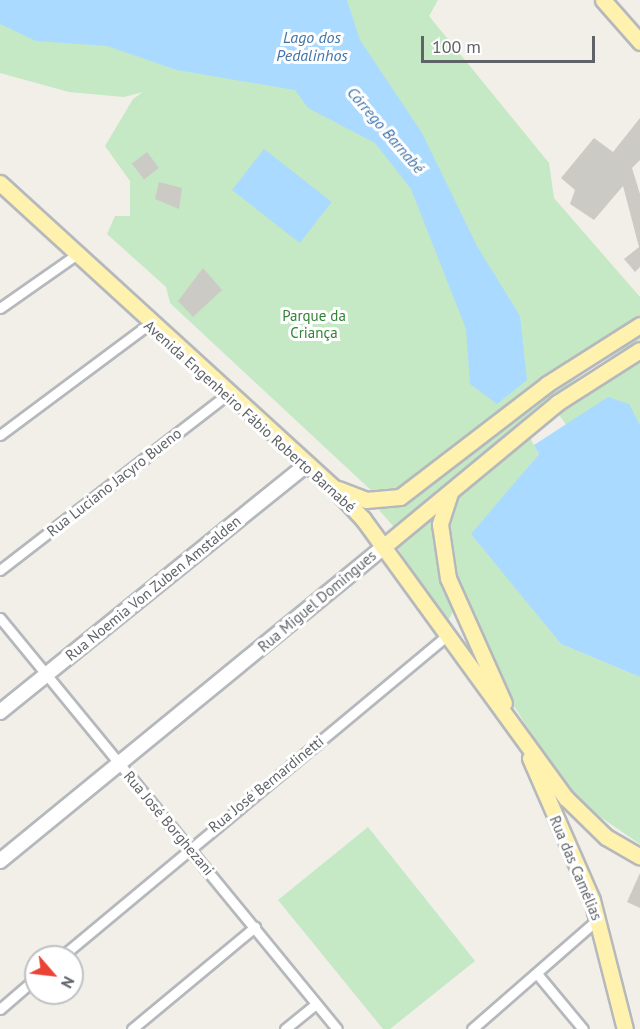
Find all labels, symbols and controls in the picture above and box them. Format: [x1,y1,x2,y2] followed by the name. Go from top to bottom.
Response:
[424,24,598,62] scale bar
[276,27,348,65] water label: Lago dos Pedalinhos
[432,35,481,58] text: 100 m
[343,83,429,177] water label: Córrego Barnabé
[282,306,346,341] park label: Parque da Criança
[141,316,359,516] street label: Avenida Engenheiro Fábio Roberto Barnabé
[43,424,185,540] street label: Rua Luciano Jacyro Bueno
[61,511,245,665] street label: Rua Noemia Von Zuben Amstalden
[254,546,380,656] street label: Rua Miguel Domingues
[205,732,327,836] street label: Rua José Bernardinetti
[120,767,218,879] street label: Rua José Borghezani
[546,813,606,923] street label: Rua das Camélias
[24,945,84,1005] north arrow
[57,973,79,992] text: N

